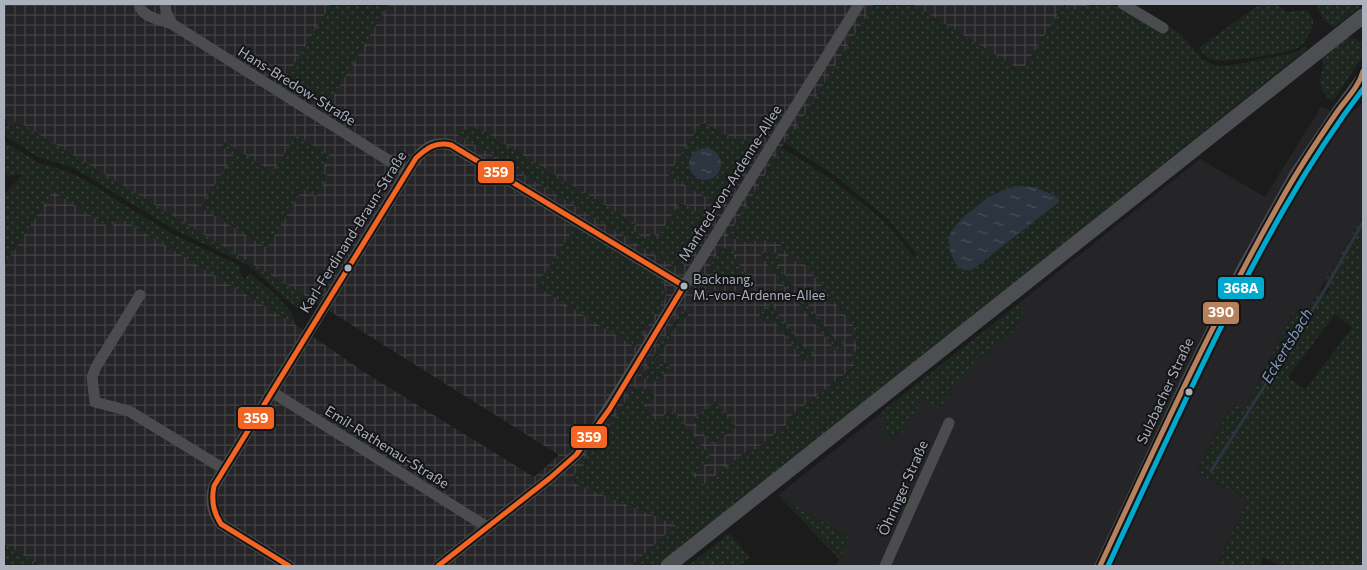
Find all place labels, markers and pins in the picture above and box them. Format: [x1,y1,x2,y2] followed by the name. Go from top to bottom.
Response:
[343,263,353,273] unlabelled marker
[693,271,826,303] place label: Backnang, M.-von-Ardenne-Allee
[679,281,689,291] marker: Backnang, M.-von-Ardenne-Allee
[1184,387,1194,397] unlabelled marker

